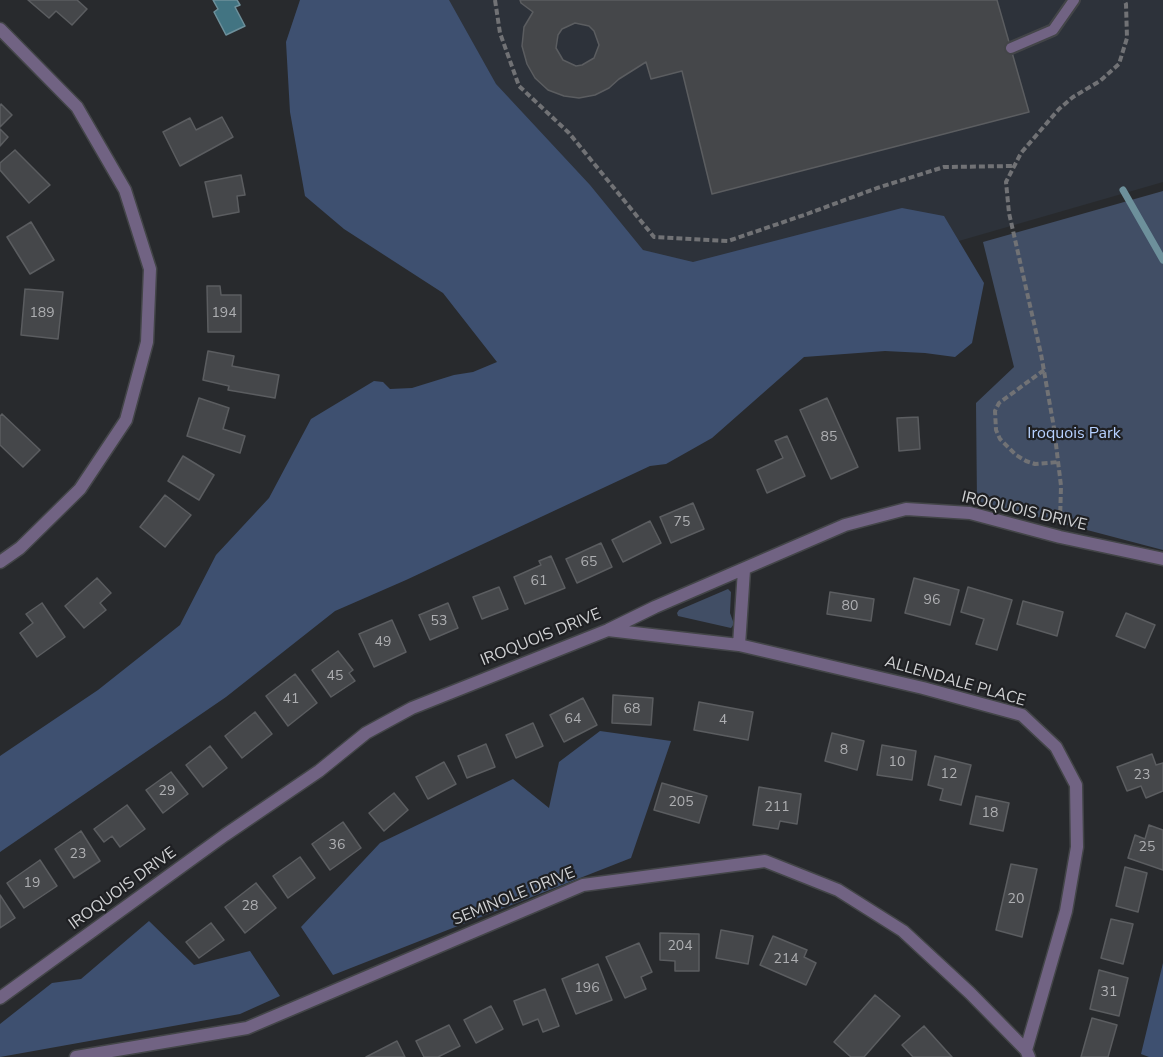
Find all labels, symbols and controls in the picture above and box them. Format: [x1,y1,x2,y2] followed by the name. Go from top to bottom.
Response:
[29,306,55,322] house number: 189
[211,306,237,322] house number: 194
[1027,424,1121,444] park label: Iroquois Park
[821,430,837,446] house number: 85
[959,488,1089,536] street label: IROQUOIS DRIVE
[674,515,690,531] house number: 75
[581,555,597,571] house number: 65
[531,574,547,590] house number: 61
[924,593,940,609] house number: 96
[842,599,858,615] house number: 80
[478,605,604,671] street label: IROQUOIS DRIVE
[431,614,447,630] house number: 53
[375,635,391,651] house number: 49
[882,653,1028,711] street label: ALLENDALE PLACE
[327,669,343,685] house number: 45
[283,692,299,708] house number: 41
[624,702,640,718] house number: 68
[565,712,581,728] house number: 64
[719,713,727,729] house number: 4
[840,743,848,759] house number: 8
[889,755,905,771] house number: 10
[941,767,957,783] house number: 12
[1134,768,1150,784] house number: 23
[159,784,175,800] house number: 29
[668,795,694,811] house number: 205
[764,800,790,816] house number: 211
[982,806,998,822] house number: 18
[329,838,345,854] house number: 36
[1139,840,1155,856] house number: 25
[65,844,181,934] street label: IROQUOIS DRIVE
[70,847,86,863] house number: 23
[450,864,578,930] street label: SEMINOLE DRIVE
[24,876,40,892] house number: 19
[1008,892,1024,908] house number: 20
[242,899,258,915] house number: 28
[667,939,693,955] house number: 204
[773,952,799,968] house number: 214
[574,981,600,997] house number: 196
[1101,985,1117,1001] house number: 31

